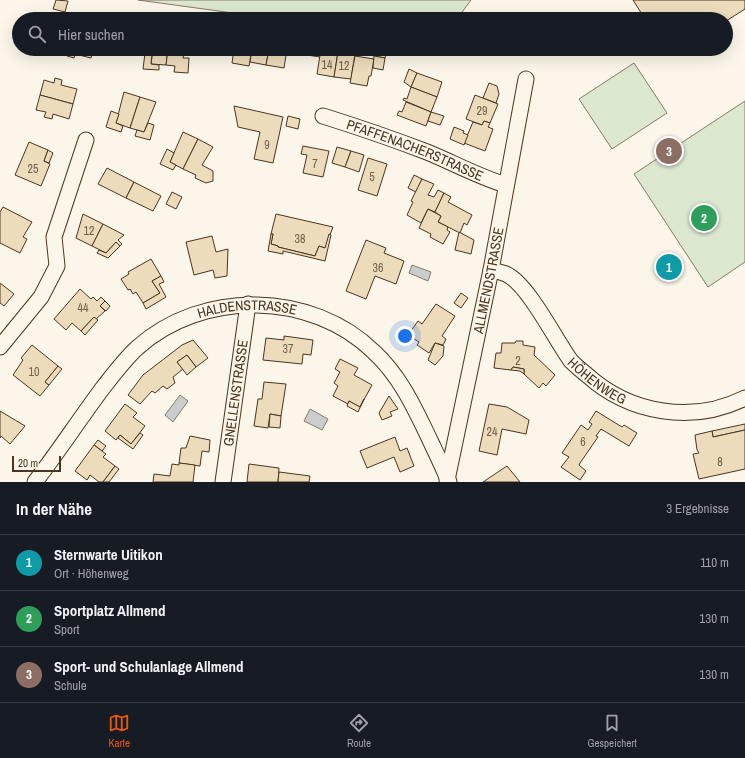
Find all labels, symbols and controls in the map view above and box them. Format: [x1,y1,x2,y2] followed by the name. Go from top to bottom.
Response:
[12,12,733,56] search box
[26,23,48,45] icon: search
[58,24,124,45] text: Hier suchen
[322,57,333,73] house number: 14
[339,58,349,74] house number: 12
[477,103,487,119] house number: 29
[344,115,486,185] street label: PFAFFENACHERSTRASSE
[656,136,682,166] pin: 3
[264,137,270,153] house number: 9
[312,156,318,172] house number: 7
[28,161,39,177] house number: 25
[369,169,375,185] house number: 5
[691,203,717,233] pin: 2
[84,223,94,239] house number: 12
[469,226,508,336] street label: ALLMENDSTRASSE
[295,231,305,247] house number: 38
[656,252,682,282] pin: 1
[373,260,383,276] house number: 36
[195,296,299,322] street label: HALDENSTRASSE
[78,300,89,316] house number: 44
[395,326,415,346] your location
[219,338,252,447] street label: GNELLENSTRASSE
[283,341,294,357] house number: 37
[515,353,521,369] house number: 2
[564,353,629,408] street label: HÖHENWEG
[29,364,39,380] house number: 10
[487,424,498,440] house number: 24
[580,434,586,450] house number: 6
[12,454,61,473] scale bar
[717,454,723,470] house number: 8
[18,456,38,470] text: 20 m
[16,497,92,520] text: In der Nähe
[666,500,729,517] text: 3 Ergebnisse
[54,544,163,565] text: Sternwarte Uitikon
[26,554,32,571] text: 1
[700,554,729,571] text: 110 m
[54,565,129,582] text: Ort · Höhenweg
[54,600,166,621] text: Sportplatz Allmend
[26,610,32,627] text: 2
[699,610,729,627] text: 130 m
[54,621,79,638] text: Sport
[54,656,244,677] text: Sport- und Schulanlage Allmend
[26,666,32,683] text: 3
[699,666,729,683] text: 130 m
[54,677,87,694] text: Schule
[108,712,130,750] tab: Karte
[347,712,371,750] tab: Route
[588,712,637,750] tab: Gespeichert

